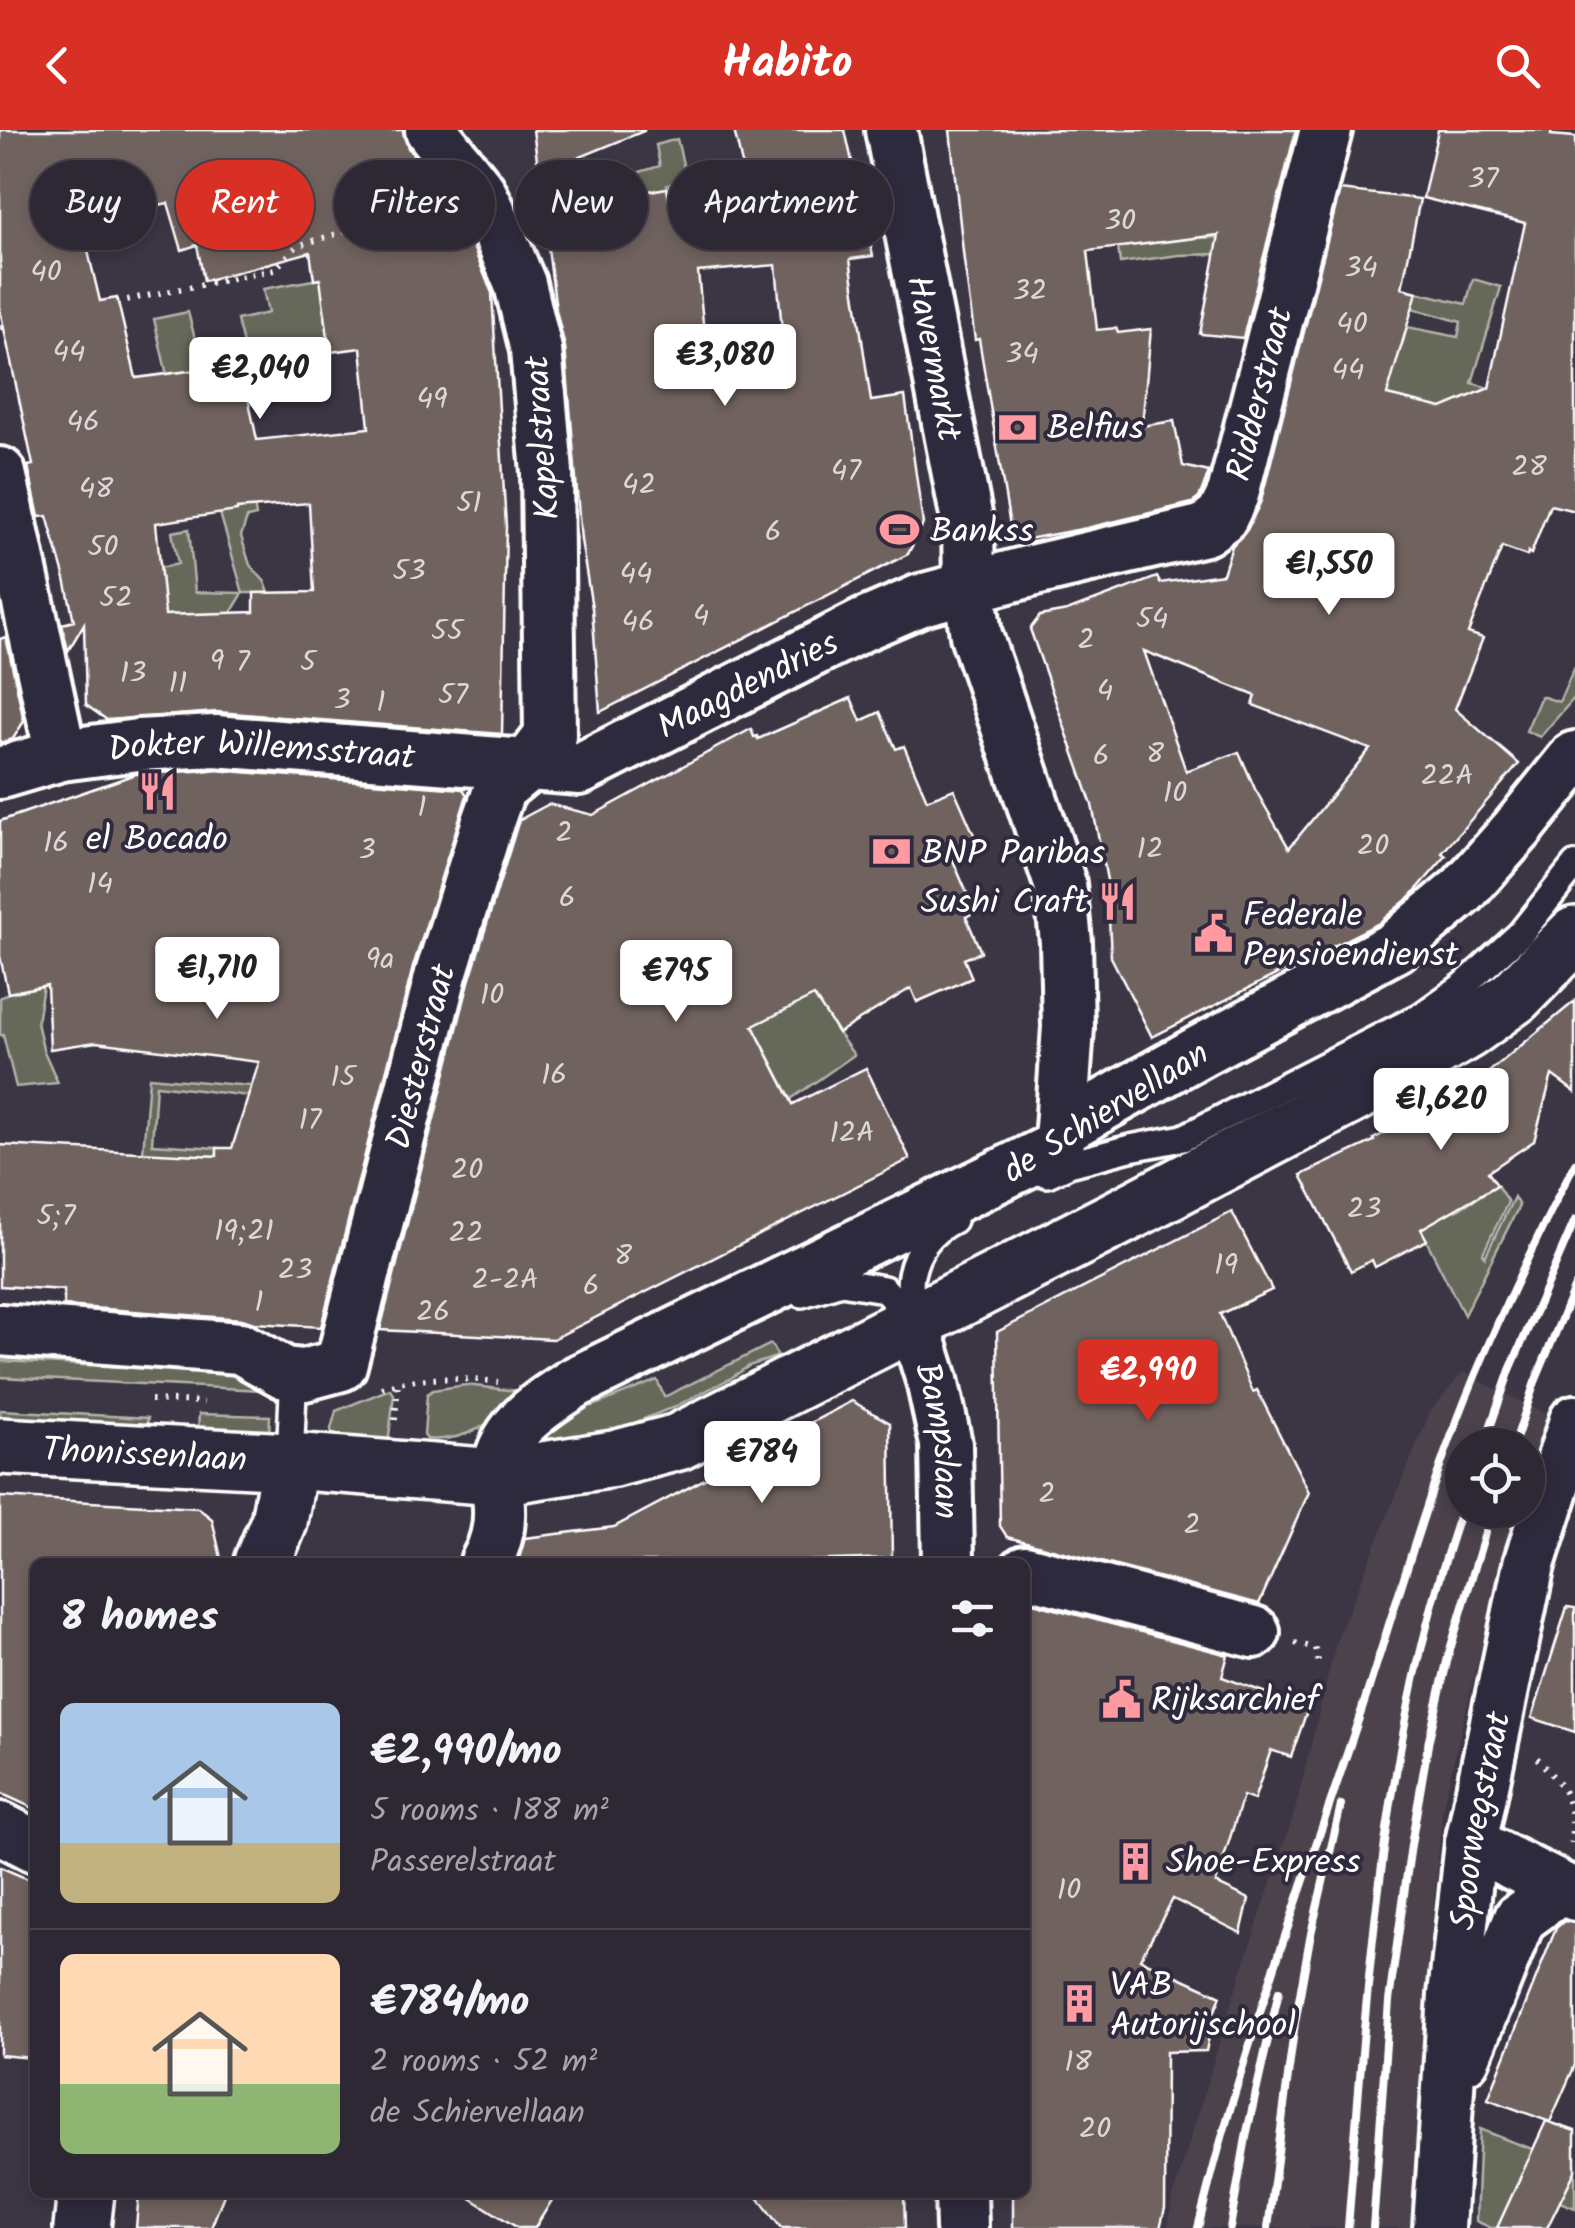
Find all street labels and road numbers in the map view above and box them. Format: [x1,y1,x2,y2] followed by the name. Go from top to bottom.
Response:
[889,271,976,447] street label: Havermarkt
[1212,301,1311,487] street label: Ridderstraat
[510,353,578,522] street label: Kapelstraat
[648,617,849,756] street label: Maagdendries
[105,716,417,787] street label: Dokter Willemsstraat
[372,957,474,1156] street label: Diesterstraat
[992,1028,1221,1200] street label: de Schiervellaan
[897,1356,972,1519] street label: Bampslaan
[41,1423,248,1490] street label: Thonissenlaan
[1436,1706,1529,1933] street label: Spoorwegstraat

